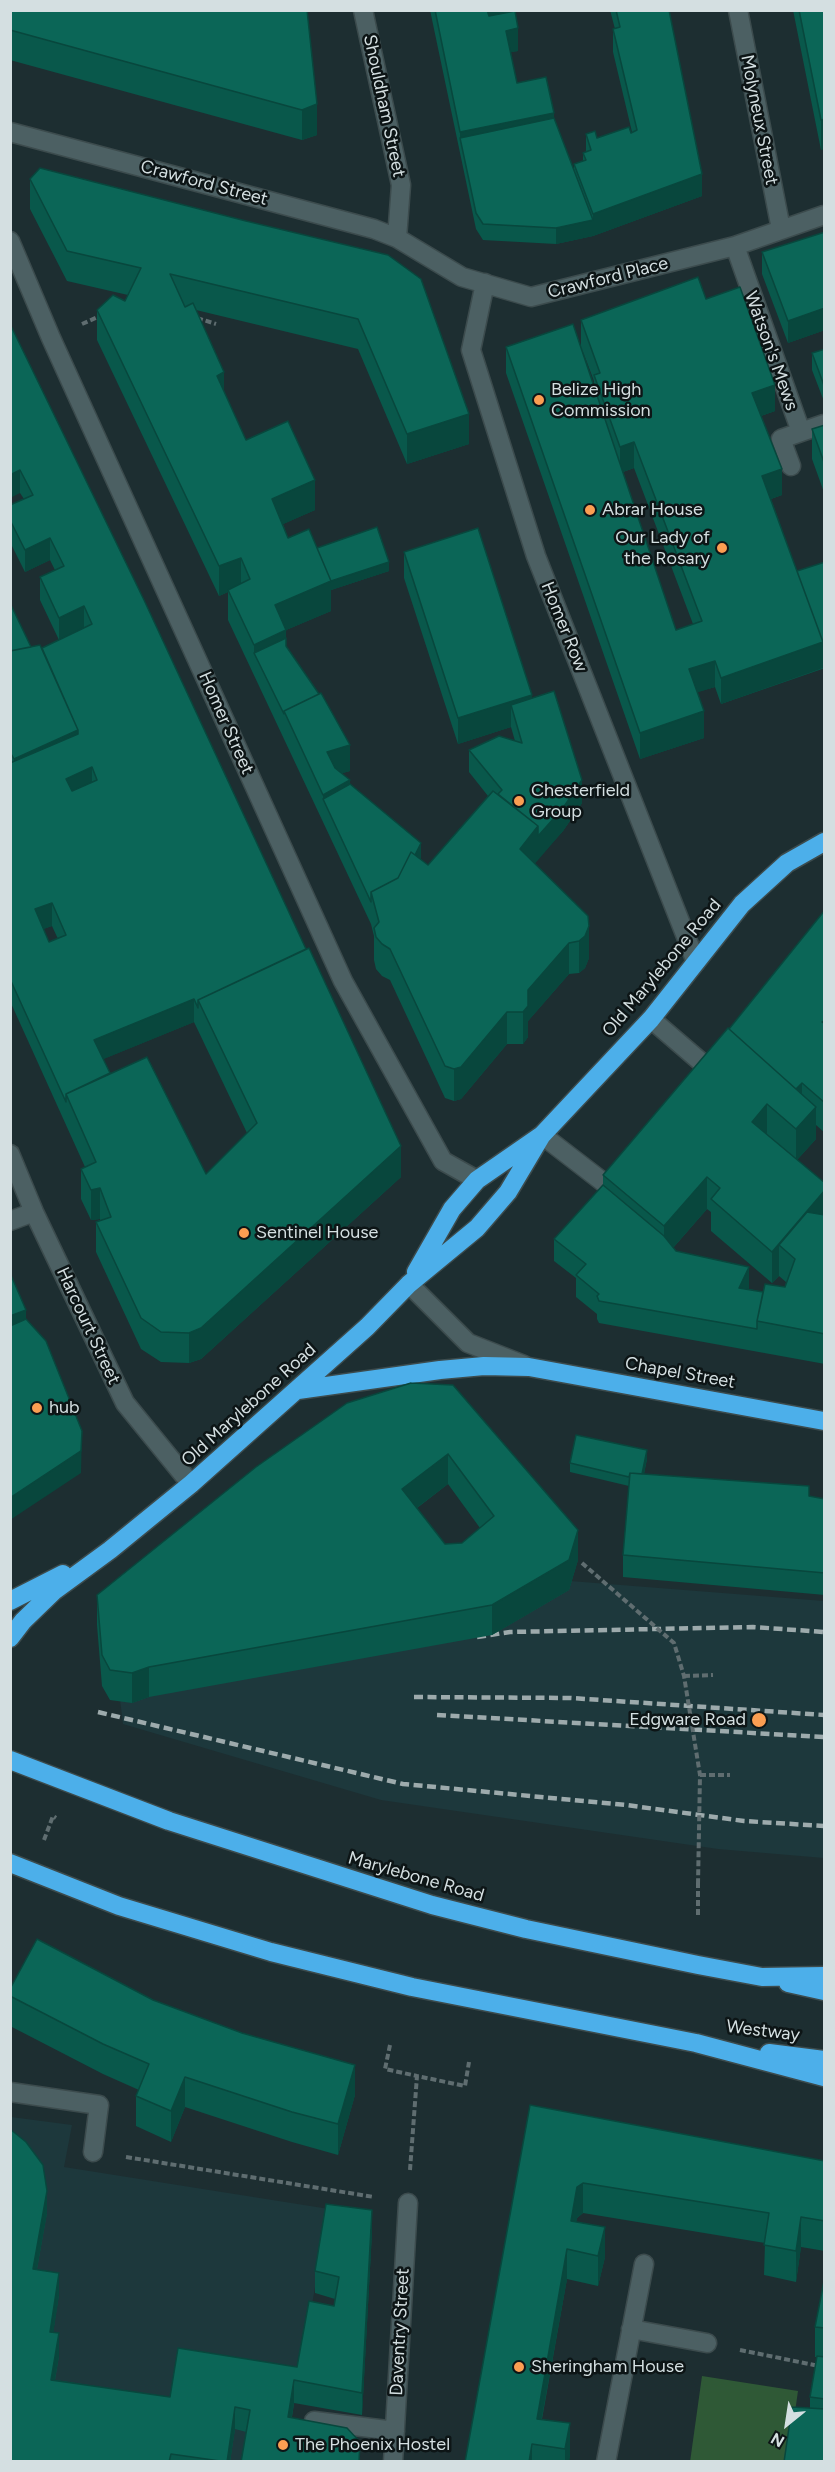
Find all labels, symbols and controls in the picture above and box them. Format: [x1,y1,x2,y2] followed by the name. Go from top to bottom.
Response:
[358,33,410,179] street label: Shouldham Street
[736,53,782,187] street label: Molyneux Street
[138,156,270,210] street label: Crawford Street
[545,253,671,303] street label: Crawford Place
[739,289,803,413] street label: Watson's Mews
[551,379,651,422] place label: Belize High Commission
[532,393,546,407] marker: Belize High Commission
[602,499,703,521] place label: Abrar House
[583,503,597,517] marker: Abrar House
[615,527,710,570] place label: Our Lady of the Rosary
[715,541,729,555] marker: Our Lady of the Rosary
[536,579,592,675] street label: Homer Row
[194,668,258,778] street label: Homer Street
[531,780,630,822] place label: Chesterfield Group
[512,794,526,808] marker: Chesterfield Group
[598,895,726,1041] street label: Old Marylebone Road
[256,1222,378,1244] place label: Sentinel House
[237,1226,251,1240] marker: Sentinel House
[51,1264,125,1388] street label: Harcourt Street
[177,1339,321,1471] street label: Old Marylebone Road
[623,1353,737,1393] street label: Chapel Street
[49,1397,80,1419] place label: hub
[30,1401,44,1415] marker: hub
[629,1709,746,1731] place label: Edgware Road
[750,1711,768,1729] marker: Edgware Road
[345,1847,487,1907] street label: Marylebone Road
[725,2016,801,2046] street label: Westway
[386,2268,414,2396] street label: Daventry Street
[531,2356,684,2378] place label: Sheringham House
[512,2360,526,2374] marker: Sheringham House
[757,2394,817,2454] north arrow
[768,2429,788,2451] text: N
[295,2434,450,2456] place label: The Phoenix Hostel
[276,2438,290,2452] marker: The Phoenix Hostel

